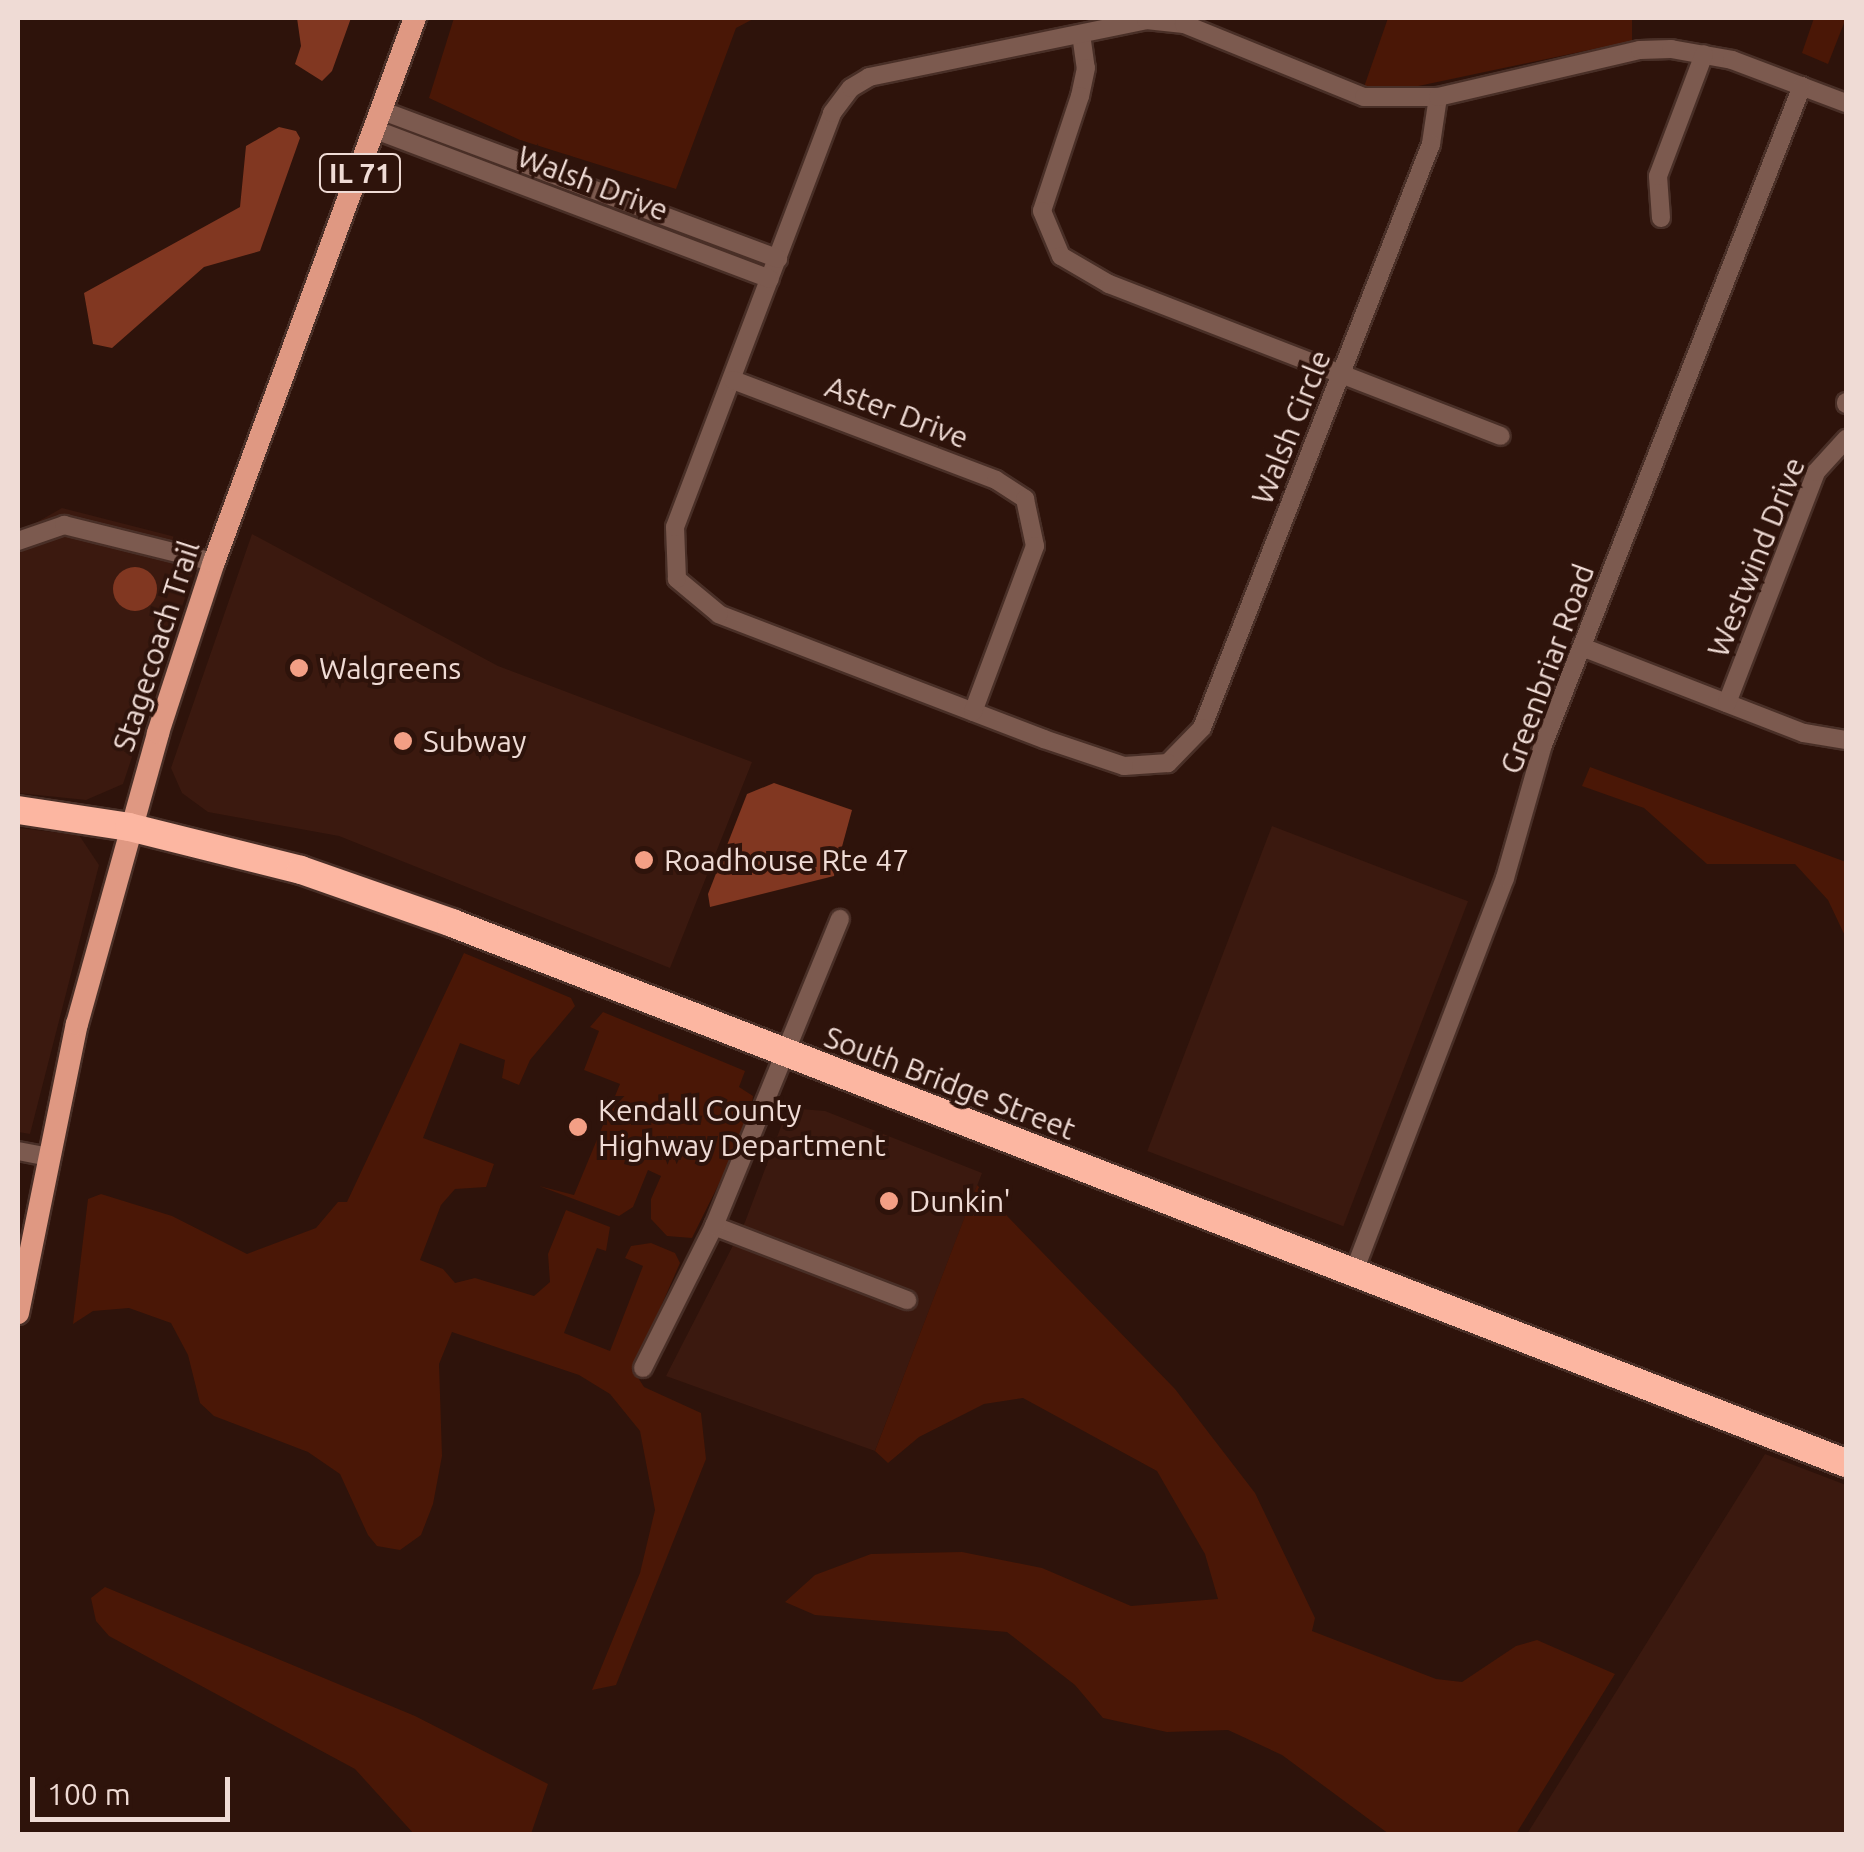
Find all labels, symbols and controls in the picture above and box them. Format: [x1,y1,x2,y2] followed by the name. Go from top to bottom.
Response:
[513,138,673,228] street label: Walsh Drive
[318,150,402,196] road number: IL 71
[1244,345,1338,509] street label: Walsh Circle
[820,368,974,456] street label: Aster Drive
[1700,452,1812,662] street label: Westwind Drive
[105,536,207,756] street label: Stagecoach Trail
[1492,559,1602,779] street label: Greenbriar Road
[319,650,461,686] place label: Walgreens
[288,657,310,679] marker: Walgreens
[423,723,526,759] place label: Subway
[392,730,414,752] marker: Subway
[664,842,909,878] place label: Roadhouse Rte 47
[633,849,655,871] marker: Roadhouse Rte 47
[819,1019,1081,1147] street label: South Bridge Street
[598,1092,886,1162] place label: Kendall County Highway Department
[567,1116,589,1138] marker: Kendall County Highway Department
[909,1183,1011,1219] place label: Dunkin'
[878,1190,900,1212] marker: Dunkin'
[35,1757,235,1819] scale bar
[47,1777,131,1811] text: 100 m

